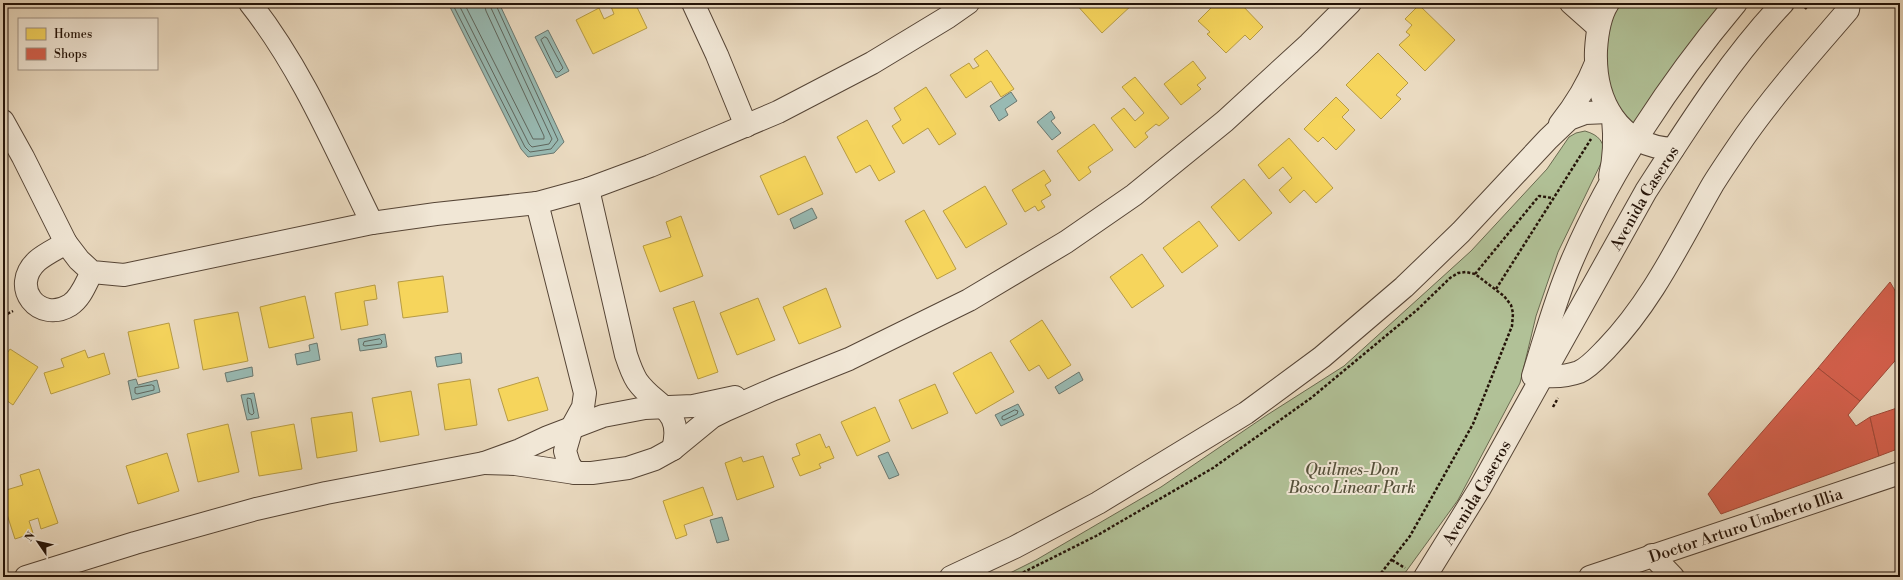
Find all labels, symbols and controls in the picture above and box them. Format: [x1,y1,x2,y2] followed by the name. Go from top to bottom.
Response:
[18,18,158,70] legend
[54,27,92,42] text: Homes
[54,47,87,62] text: Shops
[1605,142,1684,255] street label: Avenida Caseros
[1438,437,1516,550] street label: Avenida Caseros
[1287,460,1416,498] park label: Quilmes-Don Bosco Linear Park
[1646,484,1846,568] street label: Doctor Arturo Umberto Illia
[18,522,58,562] north arrow
[22,529,39,544] text: N

